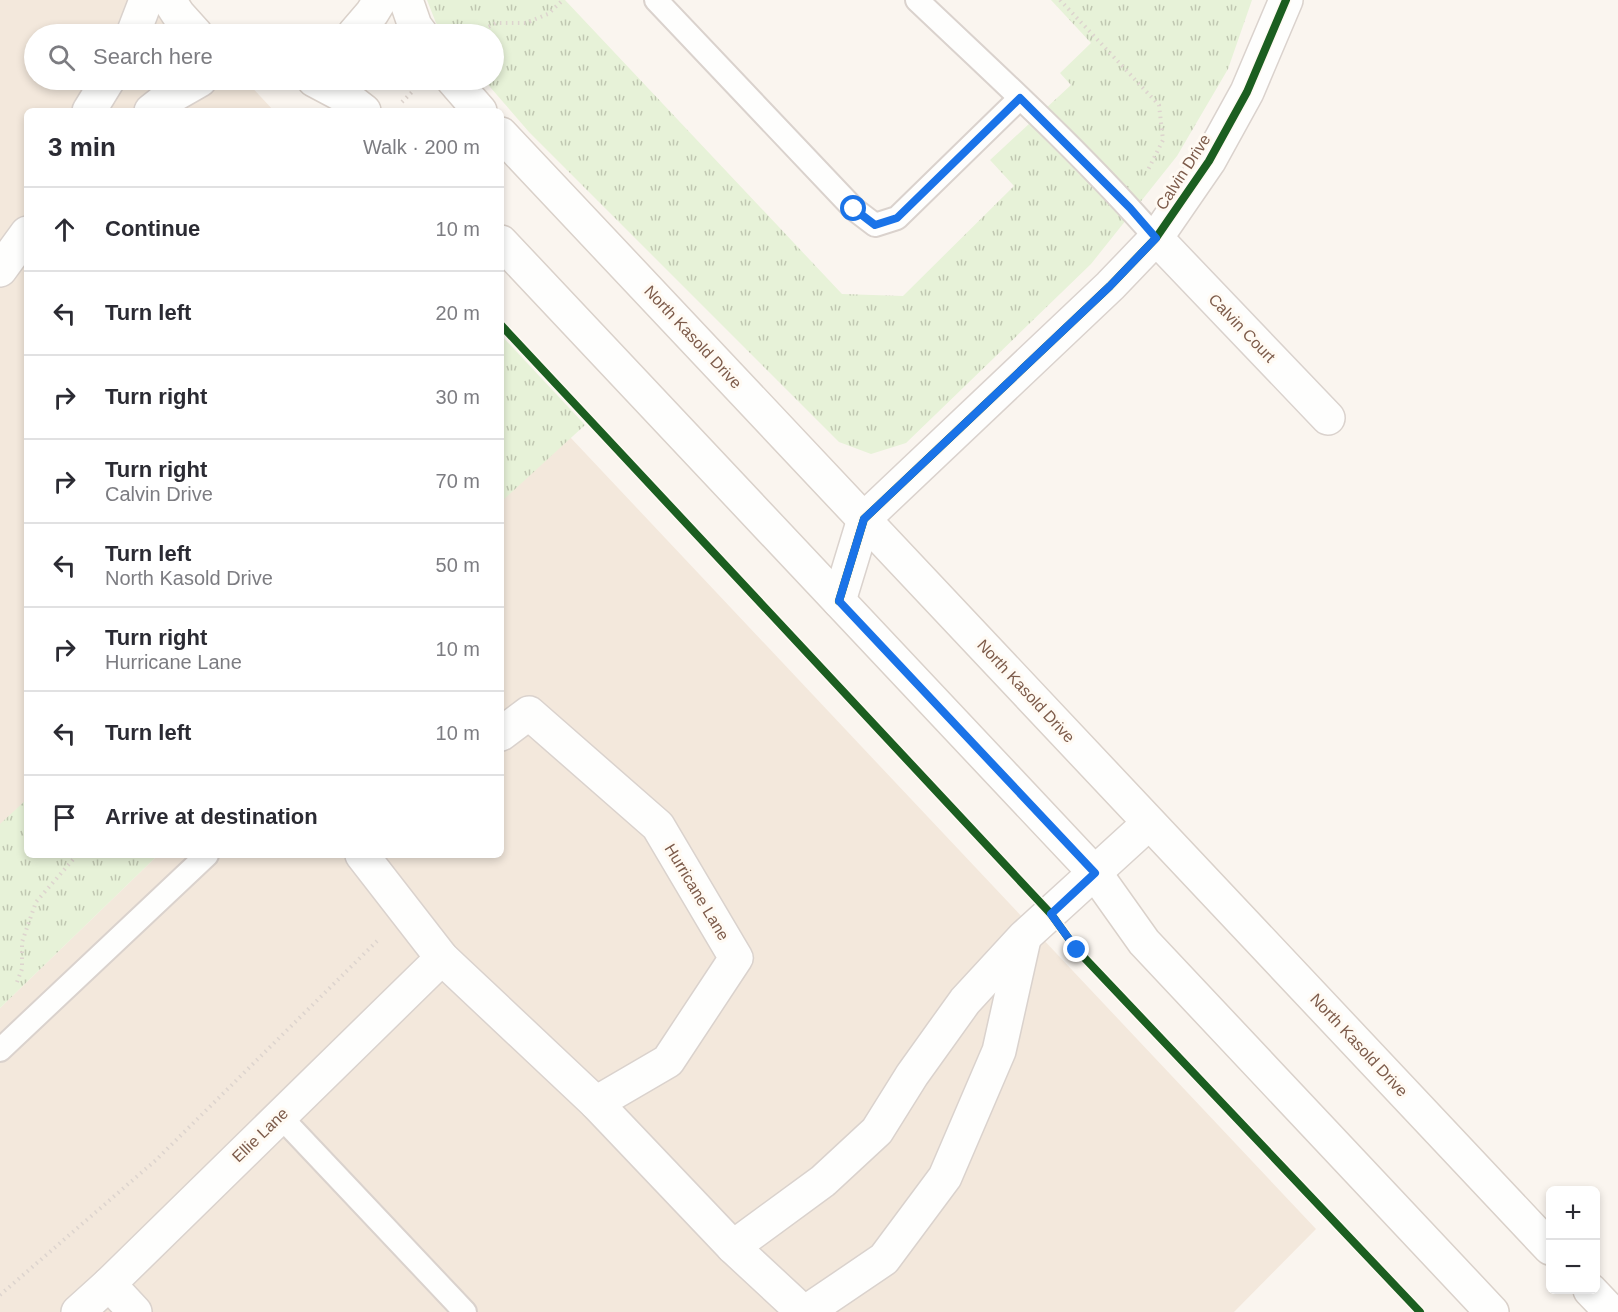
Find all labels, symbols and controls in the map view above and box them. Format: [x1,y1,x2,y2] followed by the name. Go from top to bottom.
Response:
[24,24,504,90] search box
[45,41,78,74] icon: search
[93,44,213,69] text: Search here
[1152,131,1214,213] street label: Calvin Drive
[48,132,116,162] text: 3 min
[363,136,480,158] text: Walk · 200 m
[840,195,866,221] route start
[48,213,81,246] icon: ahead
[105,216,200,241] text: Continue
[436,218,480,240] text: 10 m
[641,282,745,392] street label: North Kasold Drive
[1205,290,1279,366] street label: Calvin Court
[48,297,81,330] icon: left
[105,300,191,325] text: Turn left
[436,302,480,324] text: 20 m
[48,381,81,414] icon: right
[105,384,207,409] text: Turn right
[436,386,480,408] text: 30 m
[105,457,207,482] text: Turn right
[48,465,81,498] icon: right
[436,470,480,492] text: 70 m
[105,483,213,505] text: Calvin Drive
[105,541,191,566] text: Turn left
[48,549,81,582] icon: left
[436,554,480,576] text: 50 m
[105,567,273,589] text: North Kasold Drive
[105,625,207,650] text: Turn right
[48,633,81,666] icon: right
[974,636,1078,746] street label: North Kasold Drive
[436,638,480,660] text: 10 m
[105,651,242,673] text: Hurricane Lane
[48,717,81,750] icon: left
[105,720,191,745] text: Turn left
[436,722,480,744] text: 10 m
[48,801,81,834] icon: arrive
[105,804,318,829] text: Arrive at destination
[662,841,733,943] street label: Hurricane Lane
[1063,936,1089,962] route end
[1307,990,1411,1100] street label: North Kasold Drive
[229,1104,291,1166] street label: Ellie Lane
[1546,1186,1600,1294] map controls
[1546,1186,1600,1240] button: +
[1546,1240,1600,1294] button: −

